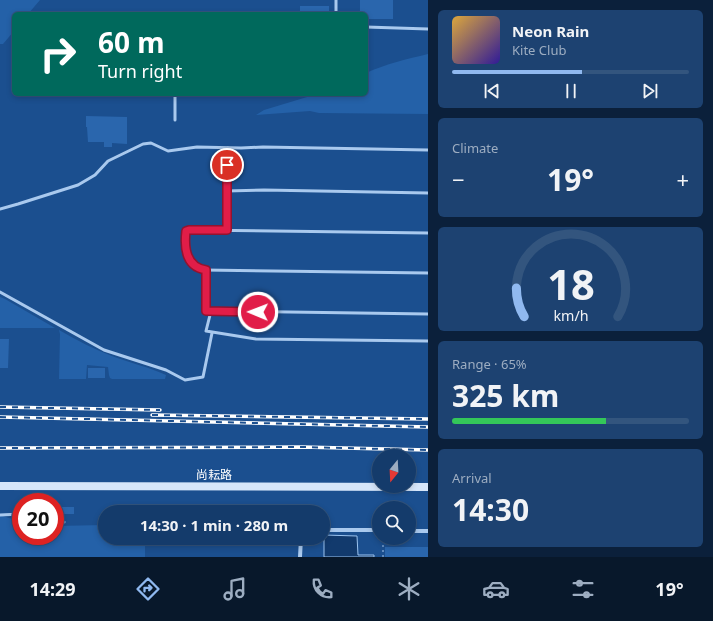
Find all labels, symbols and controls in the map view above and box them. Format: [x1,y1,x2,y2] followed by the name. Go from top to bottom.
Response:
[512,21,589,41] text: Neon Rain
[98,23,165,61] text: 60 m
[32,28,84,80] icon: right
[512,41,566,59] text: Kite Club
[98,59,182,83] text: Turn right
[481,80,503,102] icon: previous
[560,80,582,102] icon: pause
[639,80,661,102] icon: next
[452,139,498,157] text: Climate
[210,148,244,182] pin
[216,154,238,176] icon: arrive
[547,159,594,200] text: 19°
[452,164,465,194] text: −
[676,164,689,194] text: +
[547,255,594,311] text: 18
[237,291,279,333] position arrow
[553,305,588,324] text: km/h
[452,355,527,373] text: Range · 65%
[452,375,559,416] text: 325 km
[372,449,416,493] north arrow
[372,449,416,545] map controls
[196,466,232,483] street label: 尚耘路
[452,469,492,487] text: Arrival
[452,489,529,530] text: 14:30
[12,493,64,545] speed limit sign: 20
[372,501,416,545] button: search
[140,515,288,535] text: 14:30 · 1 min · 280 m
[134,575,162,603] icon: directions
[221,575,249,603] icon: music
[308,575,336,603] icon: phone
[395,575,423,603] icon: climate
[482,575,510,603] icon: car
[569,575,597,603] icon: filters
[29,577,76,601] text: 14:29
[655,577,684,601] text: 19°

